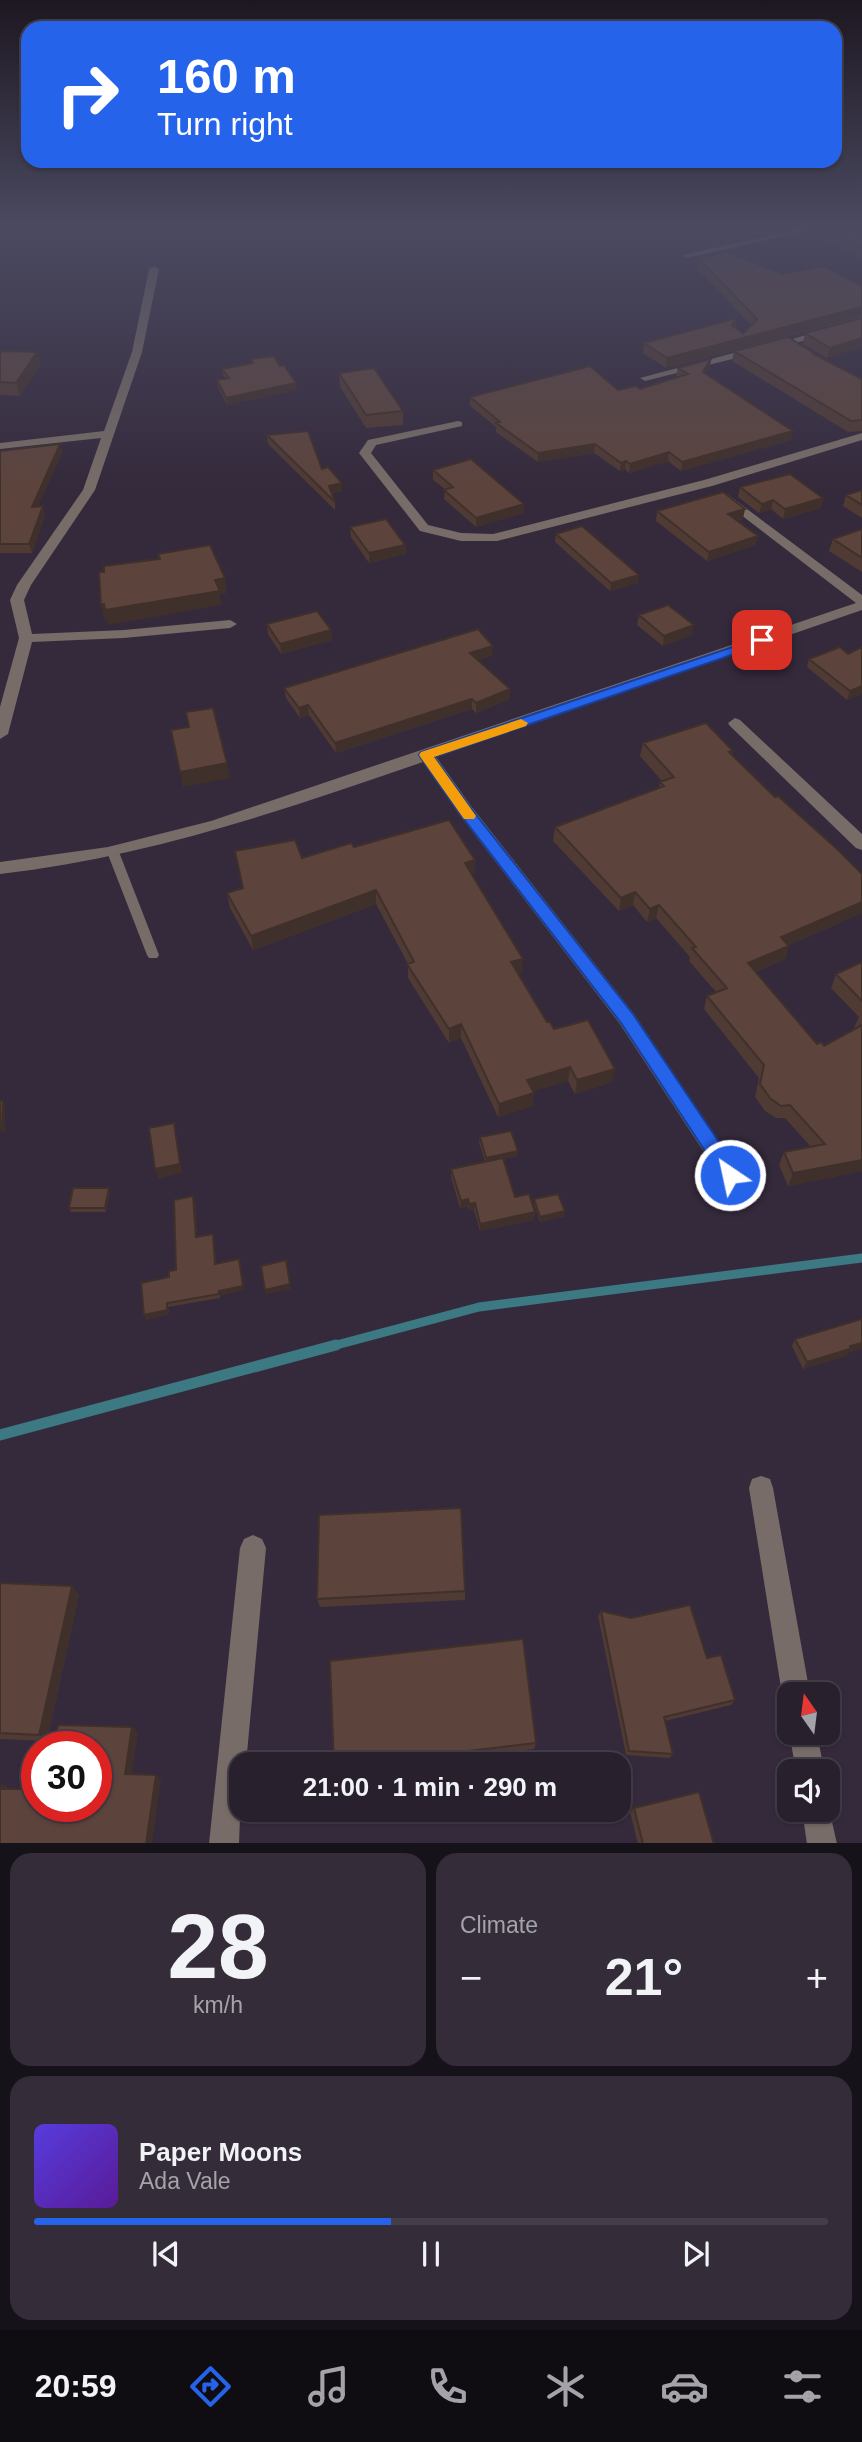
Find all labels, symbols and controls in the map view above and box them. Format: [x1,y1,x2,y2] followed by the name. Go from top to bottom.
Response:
[42,49,133,140] icon: right
[157,49,296,103] text: 160 m
[157,106,293,142] text: Turn right
[732,610,792,670] pin
[743,621,781,659] icon: arrive
[693,1138,767,1212] position arrow
[777,1682,840,1745] north arrow
[777,1682,840,1822] map controls
[21,1731,112,1822] speed limit sign: 30
[777,1759,840,1822] button: sound
[303,1772,557,1802] text: 21:00 · 1 min · 290 m
[167,1896,269,1997] text: 28
[460,1912,538,1938] text: Climate
[605,1948,683,2006] text: 21°
[460,1957,482,1999] text: −
[806,1957,828,1999] text: +
[193,1992,243,2018] text: km/h
[139,2137,302,2167] text: Paper Moons
[139,2168,231,2194] text: Ada Vale
[147,2235,185,2273] icon: previous
[412,2235,450,2273] icon: pause
[677,2235,715,2273] icon: next
[186,2362,235,2411] icon: directions
[304,2362,353,2411] icon: music
[423,2362,472,2411] icon: phone
[541,2362,590,2411] icon: climate
[660,2362,709,2411] icon: car
[778,2362,827,2411] icon: filters
[35,2368,117,2404] text: 20:59

